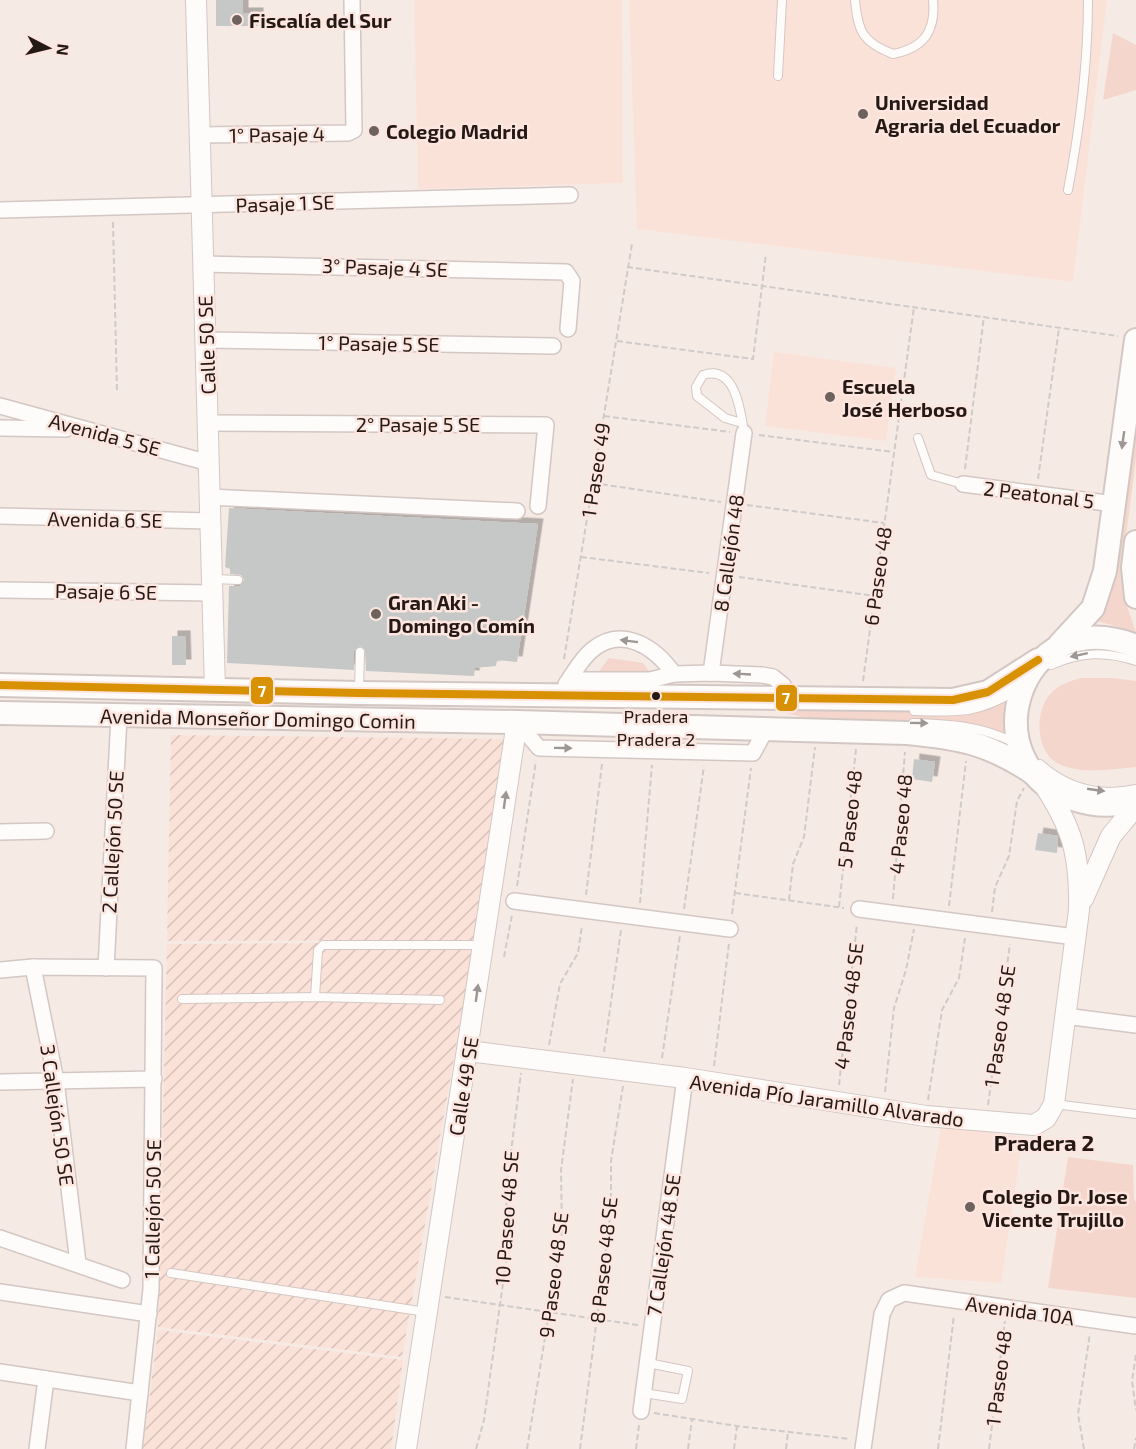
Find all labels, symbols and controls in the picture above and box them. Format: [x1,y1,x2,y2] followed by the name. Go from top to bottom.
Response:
[249,8,392,32] place label: Fiscalía del Sur
[230,13,244,27] marker: Fiscalía del Sur
[18,18,78,78] north arrow
[53,43,74,57] text: N
[875,90,1061,137] place label: Universidad Agraria del Ecuador
[856,107,870,121] marker: Universidad Agraria del Ecuador
[386,119,528,143] place label: Colegio Madrid
[229,121,325,147] street label: 1° Pasaje 4
[367,124,381,138] marker: Colegio Madrid
[235,189,335,217] street label: Pasaje 1 SE
[322,253,448,281] street label: 3° Pasaje 4 SE
[192,295,220,395] street label: Calle 50 SE
[318,330,440,356] street label: 1° Pasaje 5 SE
[842,374,967,421] place label: Escuela José Herboso
[823,390,837,404] marker: Escuela José Herboso
[47,408,163,460] street label: Avenida 5 SE
[356,412,480,436] street label: 2° Pasaje 5 SE
[576,421,614,519] street label: 1 Paseo 49
[1118,430,1127,449] one-way arrow
[982,475,1096,513] street label: 2 Peatonal 5
[708,493,748,613] street label: 8 Callejón 48
[47,506,163,532] street label: Avenida 6 SE
[858,525,896,627] street label: 6 Paseo 48
[55,578,157,604] street label: Pasaje 6 SE
[388,590,535,637] place label: Gran Aki - Domingo Comín
[369,607,383,621] marker: Gran Aki - Domingo Comín
[619,636,638,646] one-way arrow
[1069,651,1088,660] one-way arrow
[732,670,751,679] one-way arrow
[250,676,274,705] line badge: 7
[258,681,267,700] text: 7
[775,684,798,712] line badge: 7
[782,688,791,707] text: 7
[650,690,662,702] marker: Pradera Pradera 2
[100,703,416,733] street label: Avenida Monseñor Domingo Comin
[617,705,695,750] place label: Pradera Pradera 2
[910,718,929,728] one-way arrow
[554,744,573,753] one-way arrow
[832,768,866,870] street label: 5 Paseo 48
[96,770,128,914] street label: 2 Callejón 50 SE
[884,773,916,875] street label: 4 Paseo 48
[1086,786,1105,795] one-way arrow
[501,791,510,810] one-way arrow
[828,941,868,1071] street label: 4 Paseo 48 SE
[979,963,1019,1089] street label: 1 Paseo 48 SE
[472,984,481,1003] one-way arrow
[443,1035,483,1137] street label: Calle 49 SE
[36,1043,80,1187] street label: 3 Callejón 50 SE
[688,1069,966,1131] street label: Avenida Pío Jaramillo Alvarado
[994,1129,1094,1155] district label: Pradera 2
[139,1139,165,1279] street label: 1 Callejón 50 SE
[489,1150,523,1286] street label: 10 Paseo 48 SE
[641,1172,685,1318] street label: 7 Callejón 48 SE
[982,1184,1128,1231] place label: Colegio Dr. Jose Vicente Trujillo
[584,1195,622,1325] street label: 8 Paseo 48 SE
[963,1200,977,1214] marker: Colegio Dr. Jose Vicente Trujillo
[533,1211,573,1339] street label: 9 Paseo 48 SE
[964,1291,1076,1330] street label: Avenida 10A
[980,1329,1016,1427] street label: 1 Paseo 48

